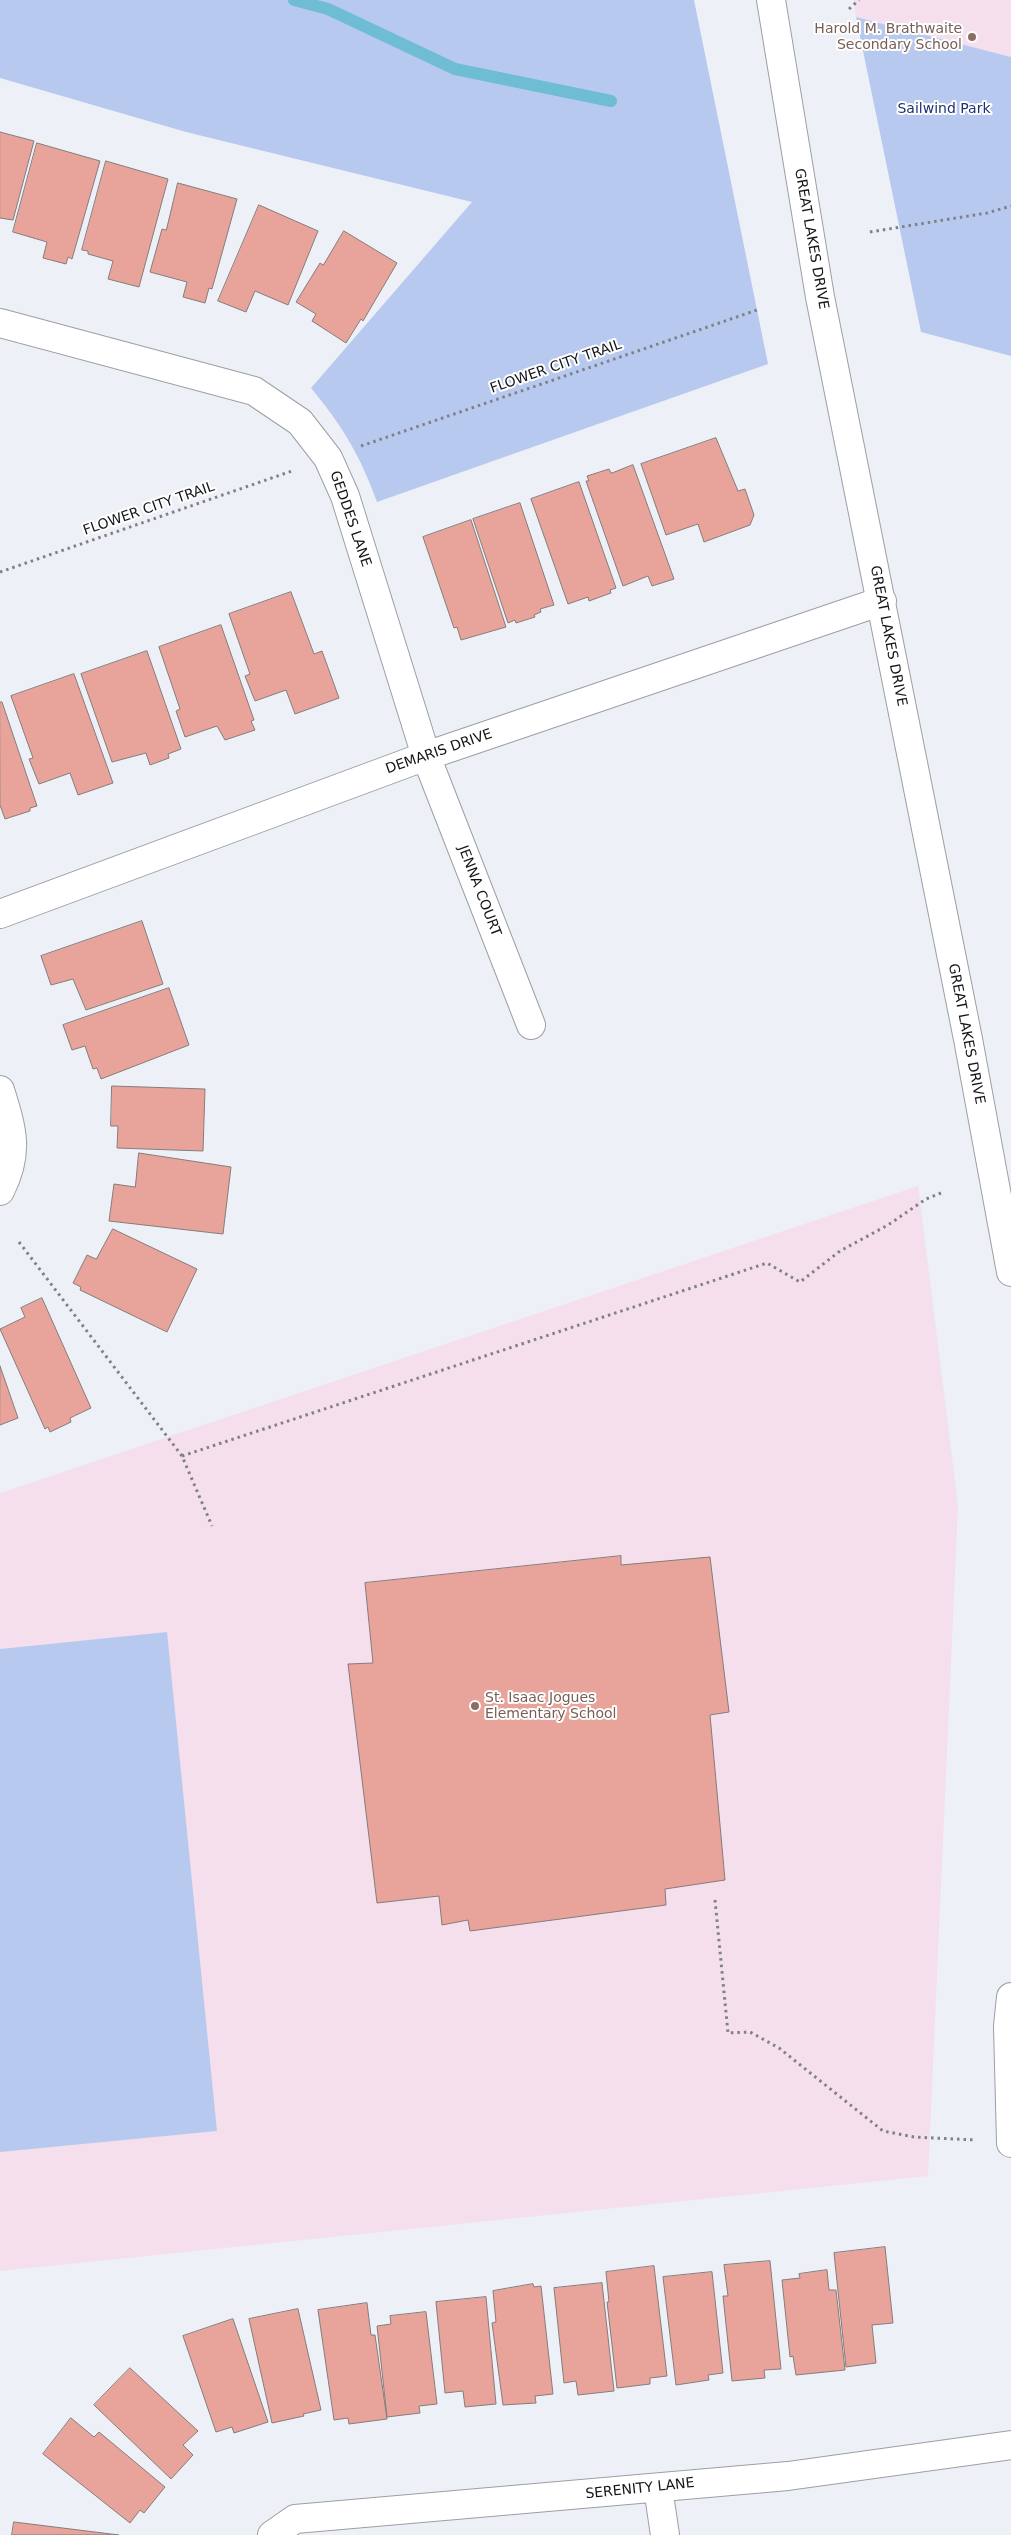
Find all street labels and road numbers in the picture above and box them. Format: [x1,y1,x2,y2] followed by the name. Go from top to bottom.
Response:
[790,167,832,311] street label: GREAT LAKES DRIVE
[488,337,624,397] street label: FLOWER CITY TRAIL
[326,469,374,569] street label: GEDDES LANE
[81,479,217,539] street label: FLOWER CITY TRAIL
[866,564,910,708] street label: GREAT LAKES DRIVE
[384,726,494,778] street label: DEMARIS DRIVE
[454,843,504,939] street label: JENNA COURT
[944,962,988,1106] street label: GREAT LAKES DRIVE
[585,2475,695,2503] street label: SERENITY LANE

